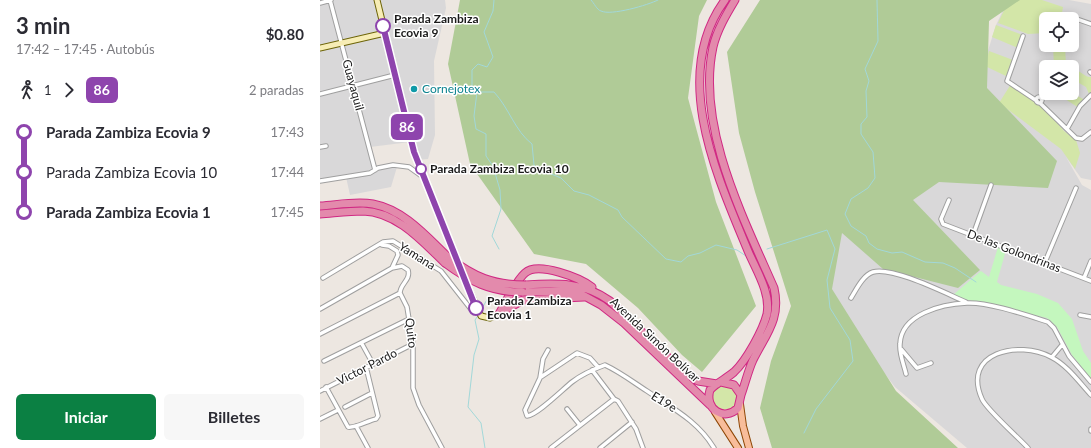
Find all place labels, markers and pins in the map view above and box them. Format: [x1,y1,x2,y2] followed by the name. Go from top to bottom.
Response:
[394,11,478,40] place label: Parada Zambiza Ecovia 9
[375,18,391,34] marker: Parada Zambiza Ecovia 9
[422,81,480,96] place label: Cornejotex
[409,84,419,94] marker: Cornejotex
[430,161,569,176] place label: Parada Zambiza Ecovia 10
[415,163,427,175] marker: Parada Zambiza Ecovia 10
[487,293,571,322] place label: Parada Zambiza Ecovia 1
[468,300,484,316] marker: Parada Zambiza Ecovia 1

